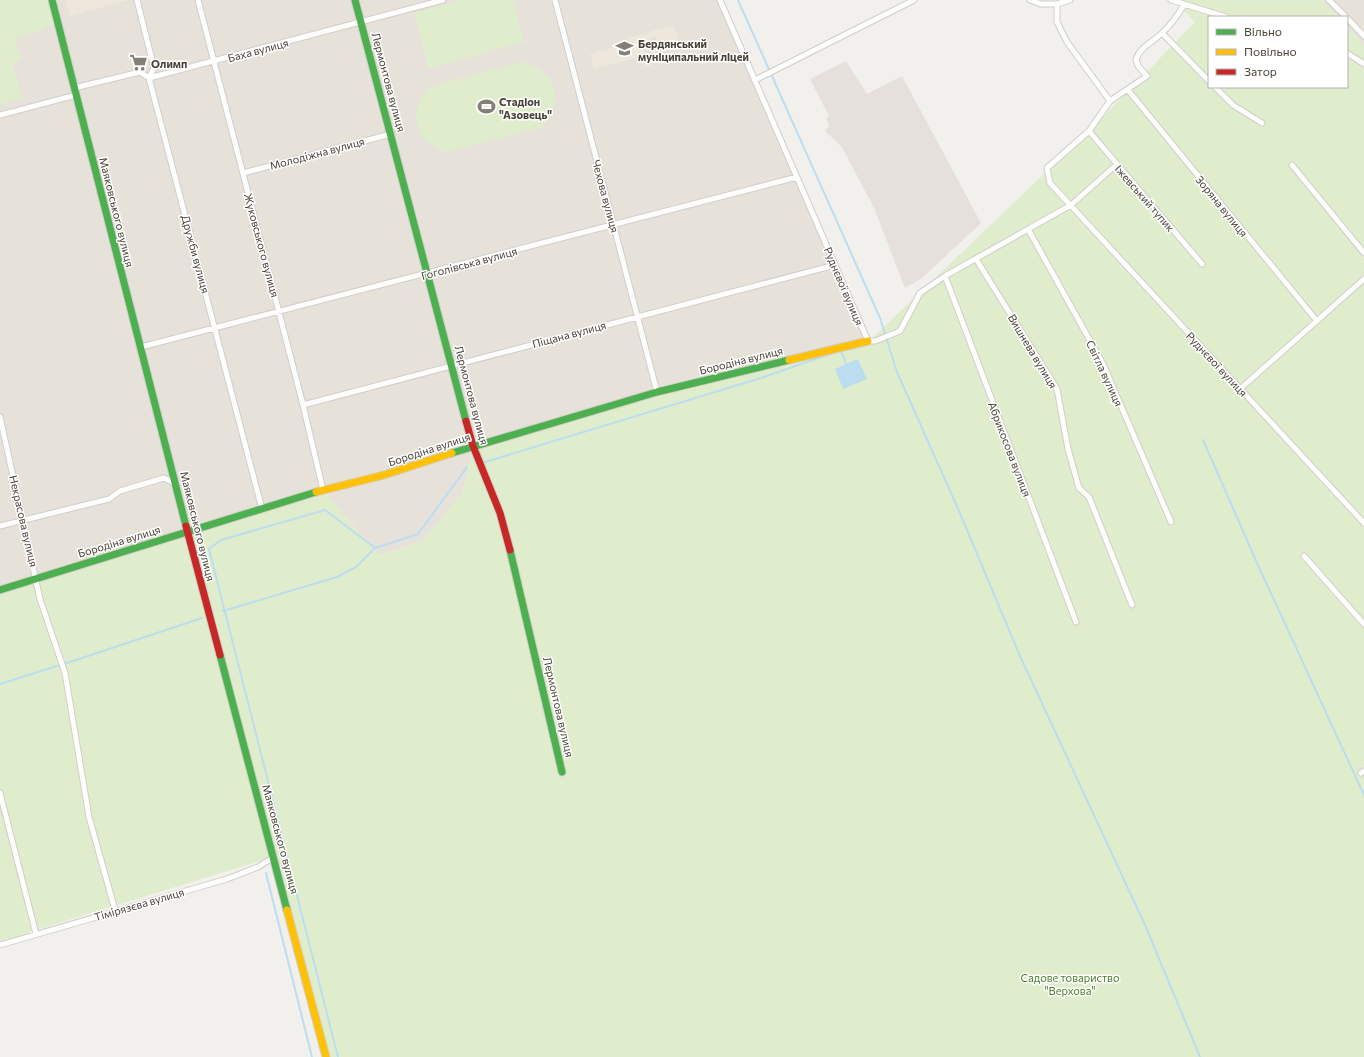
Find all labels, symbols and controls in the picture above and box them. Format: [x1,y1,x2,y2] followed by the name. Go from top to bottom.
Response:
[1208,16,1348,88] legend
[1244,24,1282,38] text: Вільно
[369,31,409,133] street label: Лермонтова вулиця
[226,36,290,64] street label: Баха вулиця
[638,37,749,63] place label: Бердянський муніципальний ліцей
[615,39,635,59] school or university icon: Бердянський муніципальний ліцей
[1244,44,1297,58] text: Повільно
[128,53,148,73] supermarket icon: Олимп
[151,57,187,70] place label: Олимп
[1244,64,1277,78] text: Затор
[499,95,552,121] place label: Стадіон "Азовець"
[476,97,496,117] sports icon: Стадіон "Азовець"
[268,134,366,172] street label: Молодіжна вулиця
[97,156,137,268] street label: Маяковського вулиця
[590,158,622,234] street label: Чехова вулиця
[1112,162,1178,234] street label: Іжевський тупик
[1193,173,1251,239] street label: Зоряна вулиця
[242,191,282,299] street label: Жуковського вулиця
[179,213,213,295] street label: Дружби вулиця
[420,244,518,282] street label: Гоголівська вулиця
[822,245,866,327] street label: Руднєвої вулиця
[1006,312,1060,390] street label: Вишнева вулиця
[531,318,607,350] street label: Піщана вулиця
[1184,329,1250,399] street label: Руднєвої вулиця
[1084,338,1126,408] street label: Світла вулиця
[698,343,784,377] street label: Бородіна вулиця
[452,344,492,446] street label: Лермонтова вулиця
[986,400,1034,498] street label: Абрикосова вулиця
[386,430,472,468] street label: Бородіна вулиця
[178,470,218,582] street label: Маяковського вулиця
[7,474,41,568] street label: Некрасова вулиця
[76,522,162,560] street label: Бородіна вулиця
[541,656,577,758] street label: Лермонтова вулиця
[260,783,302,895] street label: Маяковського вулиця
[92,885,186,923] street label: Тімірязєва вулиця
[1021,971,1120,997] park label: Садове товариство "Верхова"

